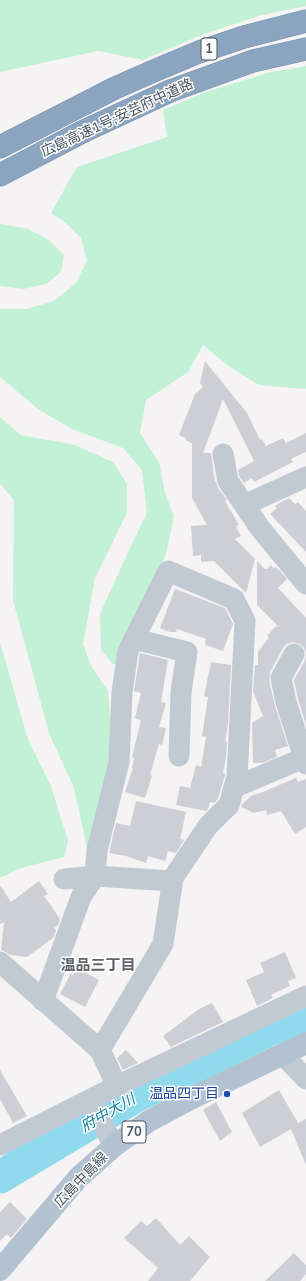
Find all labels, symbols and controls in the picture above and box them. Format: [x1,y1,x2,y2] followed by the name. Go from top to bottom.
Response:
[201,38,217,60] road number: 1
[38,75,196,161] street label: 広島高速1号;安芸府中道路
[61,956,135,974] district label: 温品三丁目
[149,1086,219,1102] place label: 温品四丁目
[222,1089,232,1099] marker: 温品四丁目
[78,1090,138,1136] water label: 府中大川
[122,1121,146,1143] road number: 70
[51,1149,111,1211] street label: 広島中島線

